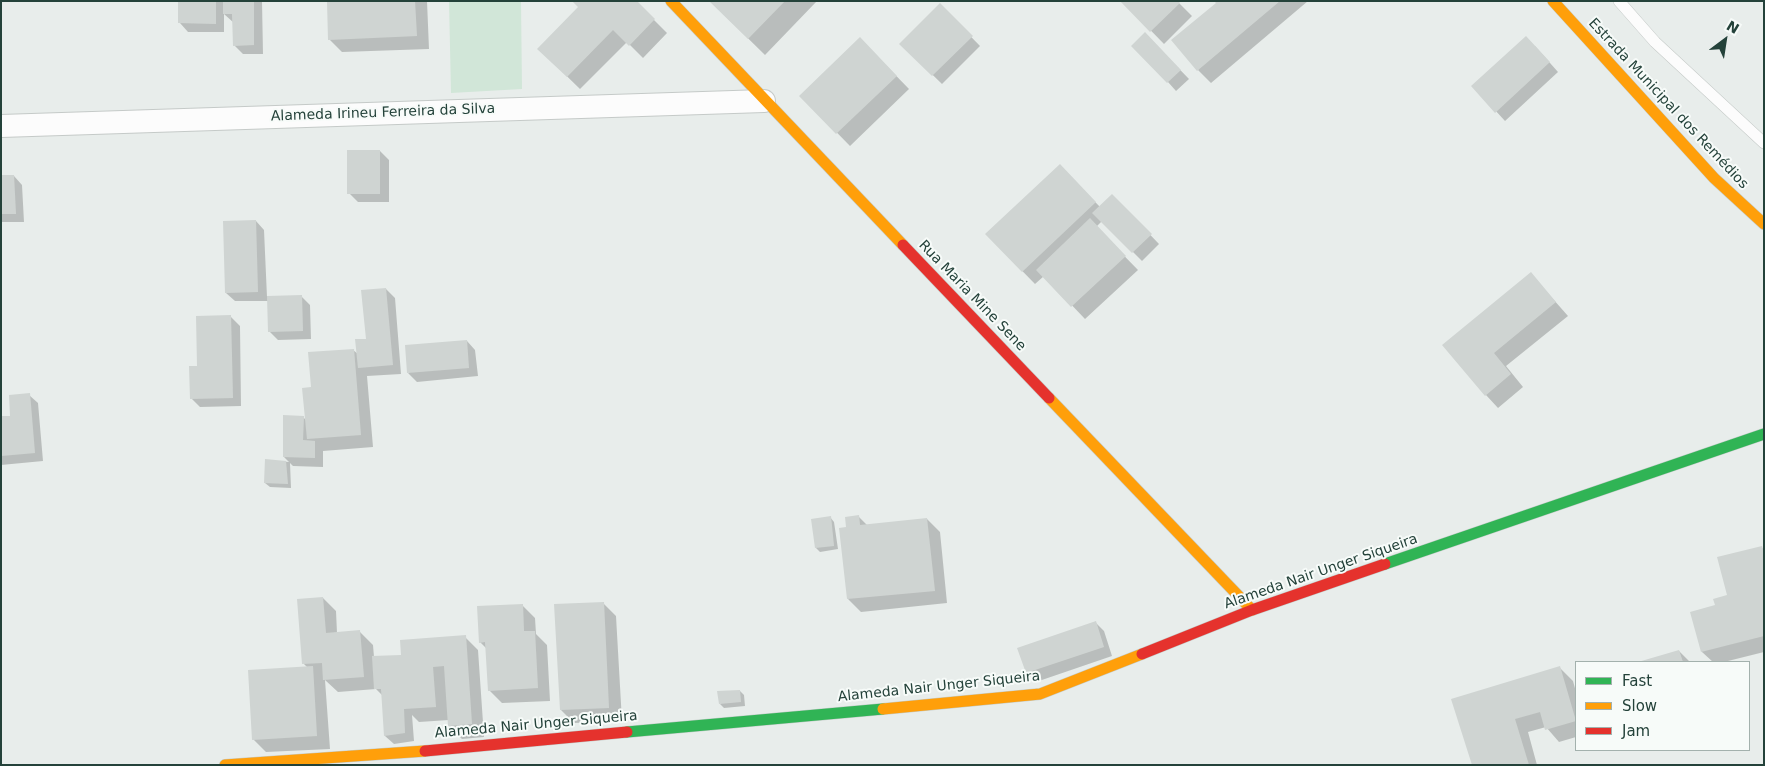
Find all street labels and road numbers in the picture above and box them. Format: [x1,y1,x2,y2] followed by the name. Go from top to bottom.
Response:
[1585,15,1751,193] street label: Estrada Municipal dos Remédios
[271,101,495,125] street label: Alameda Irineu Ferreira da Silva
[915,237,1029,355] street label: Rua Maria Mine Sene
[1222,531,1420,613] street label: Alameda Nair Unger Siqueira
[837,668,1041,706] street label: Alameda Nair Unger Siqueira
[434,708,638,742] street label: Alameda Nair Unger Siqueira

